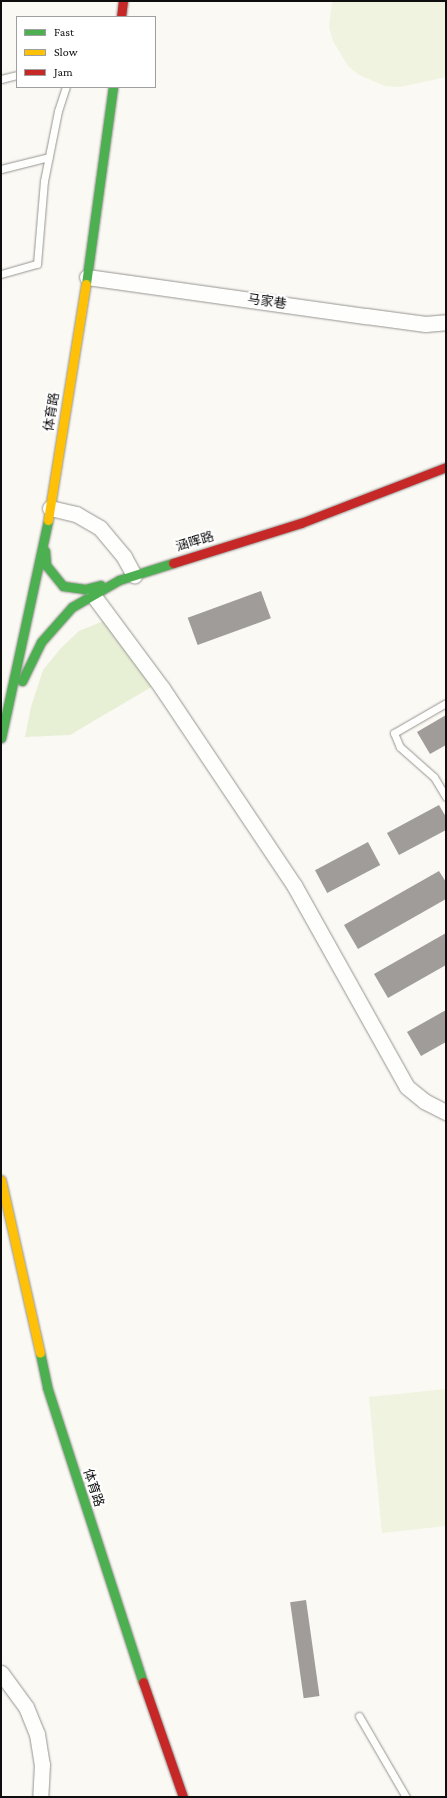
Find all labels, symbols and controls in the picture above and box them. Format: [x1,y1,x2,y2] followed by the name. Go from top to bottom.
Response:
[16,16,156,88] legend
[54,25,74,39] text: Fast
[54,45,78,59] text: Slow
[54,65,73,79] text: Jam
[247,292,287,312] street label: 马家巷
[41,392,63,432] street label: 体育路
[174,529,216,555] street label: 涵晖路
[80,1467,106,1509] street label: 体育路

